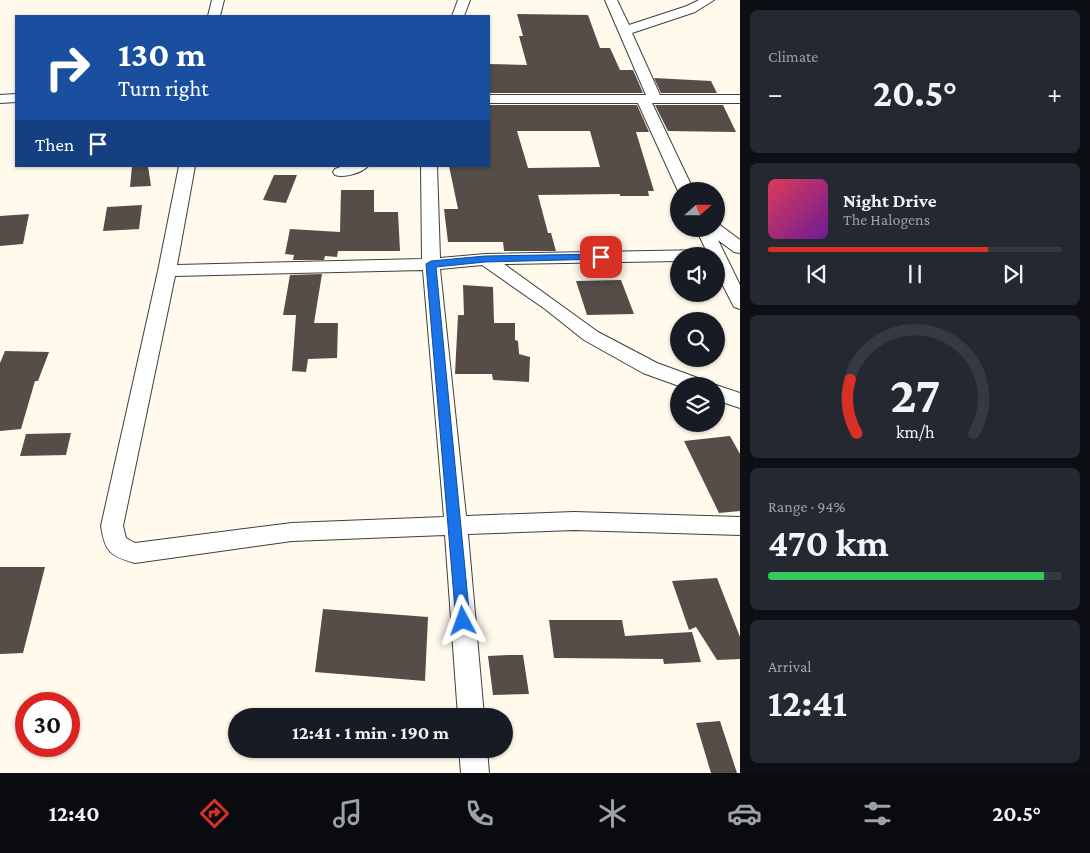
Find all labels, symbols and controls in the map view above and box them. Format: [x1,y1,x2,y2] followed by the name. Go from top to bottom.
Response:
[35,35,100,100] icon: right
[118,35,206,74] text: 130 m
[768,48,818,65] text: Climate
[873,72,957,114] text: 20.5°
[118,76,209,101] text: Turn right
[768,78,783,109] text: −
[1047,78,1062,109] text: +
[84,130,112,158] icon: arrive
[35,134,74,155] text: Then
[670,182,725,238] north arrow
[670,182,725,432] map controls
[843,190,936,211] text: Night Drive
[843,211,930,228] text: The Halogens
[580,236,622,278] pin
[587,243,615,271] icon: arrive
[670,247,725,302] button: sound
[803,260,831,288] icon: previous
[901,260,929,288] icon: pause
[999,260,1027,288] icon: next
[670,312,725,367] button: search
[890,365,940,423] text: 27
[670,377,725,432] button: layers
[896,422,935,442] text: km/h
[768,498,845,515] text: Range · 94%
[768,522,889,564] text: 470 km
[436,594,488,646] position arrow
[768,658,812,675] text: Arrival
[768,682,847,724] text: 12:41
[15,692,80,757] speed limit sign: 30
[292,722,449,743] text: 12:41 · 1 min · 190 m
[197,796,232,831] icon: directions
[330,796,365,831] icon: music
[462,796,497,831] icon: phone
[595,796,630,831] icon: climate
[727,796,762,831] icon: car
[860,796,895,831] icon: filters
[49,801,100,826] text: 12:40
[992,801,1041,826] text: 20.5°

